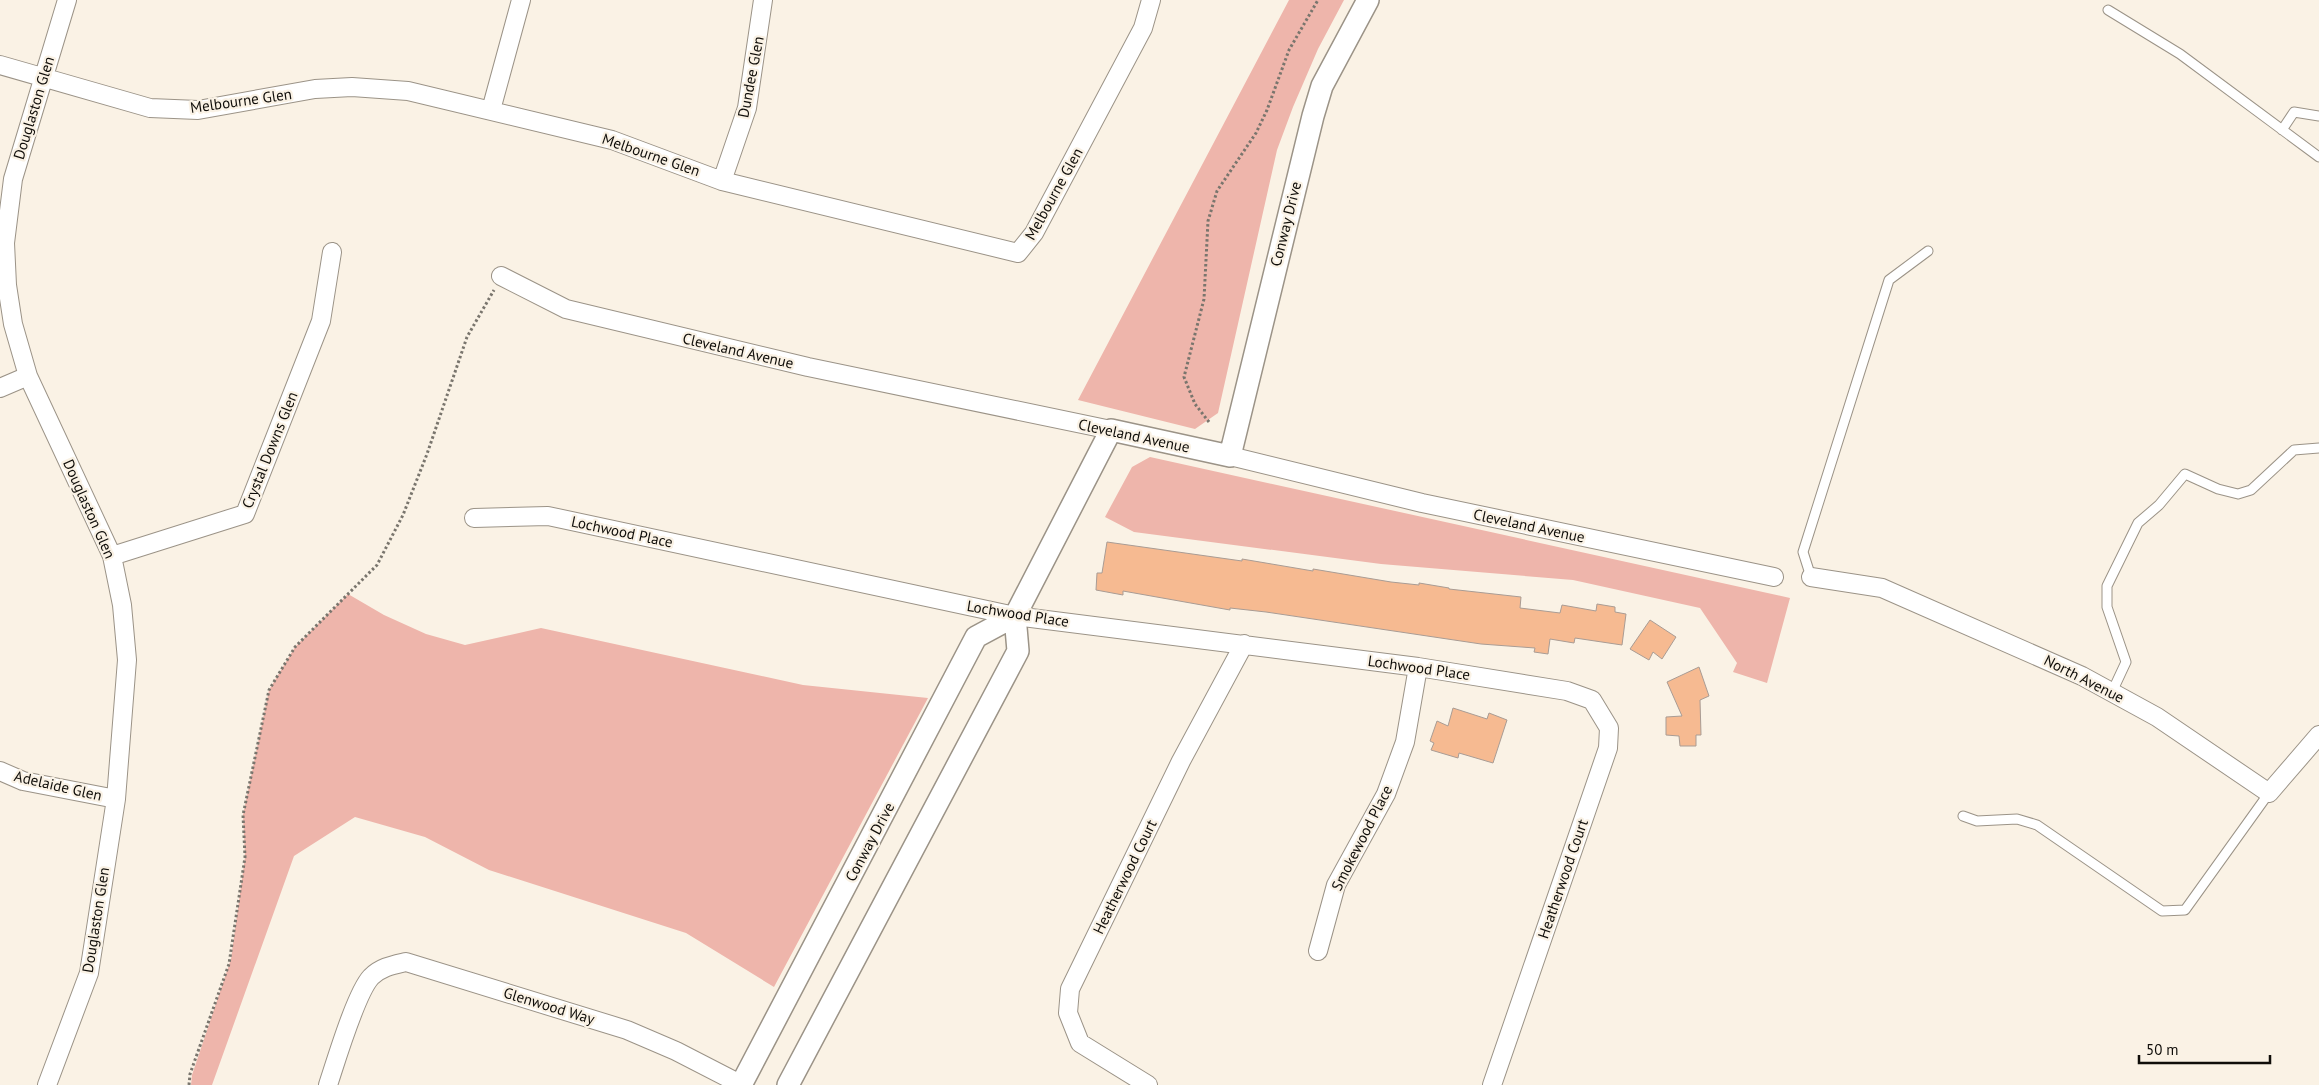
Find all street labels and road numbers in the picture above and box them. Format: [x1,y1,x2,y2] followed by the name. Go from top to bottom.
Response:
[733,35,768,119] street label: Dundee Glen
[9,54,58,162] street label: Douglaston Glen
[189,84,293,117] street label: Melbourne Glen
[600,129,703,180] street label: Melbourne Glen
[1020,144,1087,243] street label: Melbourne Glen
[1266,179,1305,268] street label: Conway Drive
[681,329,795,373] street label: Cleveland Avenue
[237,389,302,511] street label: Crystal Downs Glen
[1077,414,1192,457] street label: Cleveland Avenue
[59,456,120,561] street label: Douglaston Glen
[1472,504,1587,547] street label: Cleveland Avenue
[570,511,675,552] street label: Lochwood Place
[966,596,1071,631] street label: Lochwood Place
[2041,650,2127,707] street label: North Avenue
[1367,651,1471,684] street label: Lochwood Place
[12,766,104,805] street label: Adelaide Glen
[1327,782,1396,894] street label: Smokewood Place
[841,799,898,885] street label: Conway Drive
[1089,816,1160,937] street label: Heatherwood Court
[1533,817,1592,941] street label: Heatherwood Court
[78,866,113,974] street label: Douglaston Glen
[501,983,597,1028] street label: Glenwood Way

